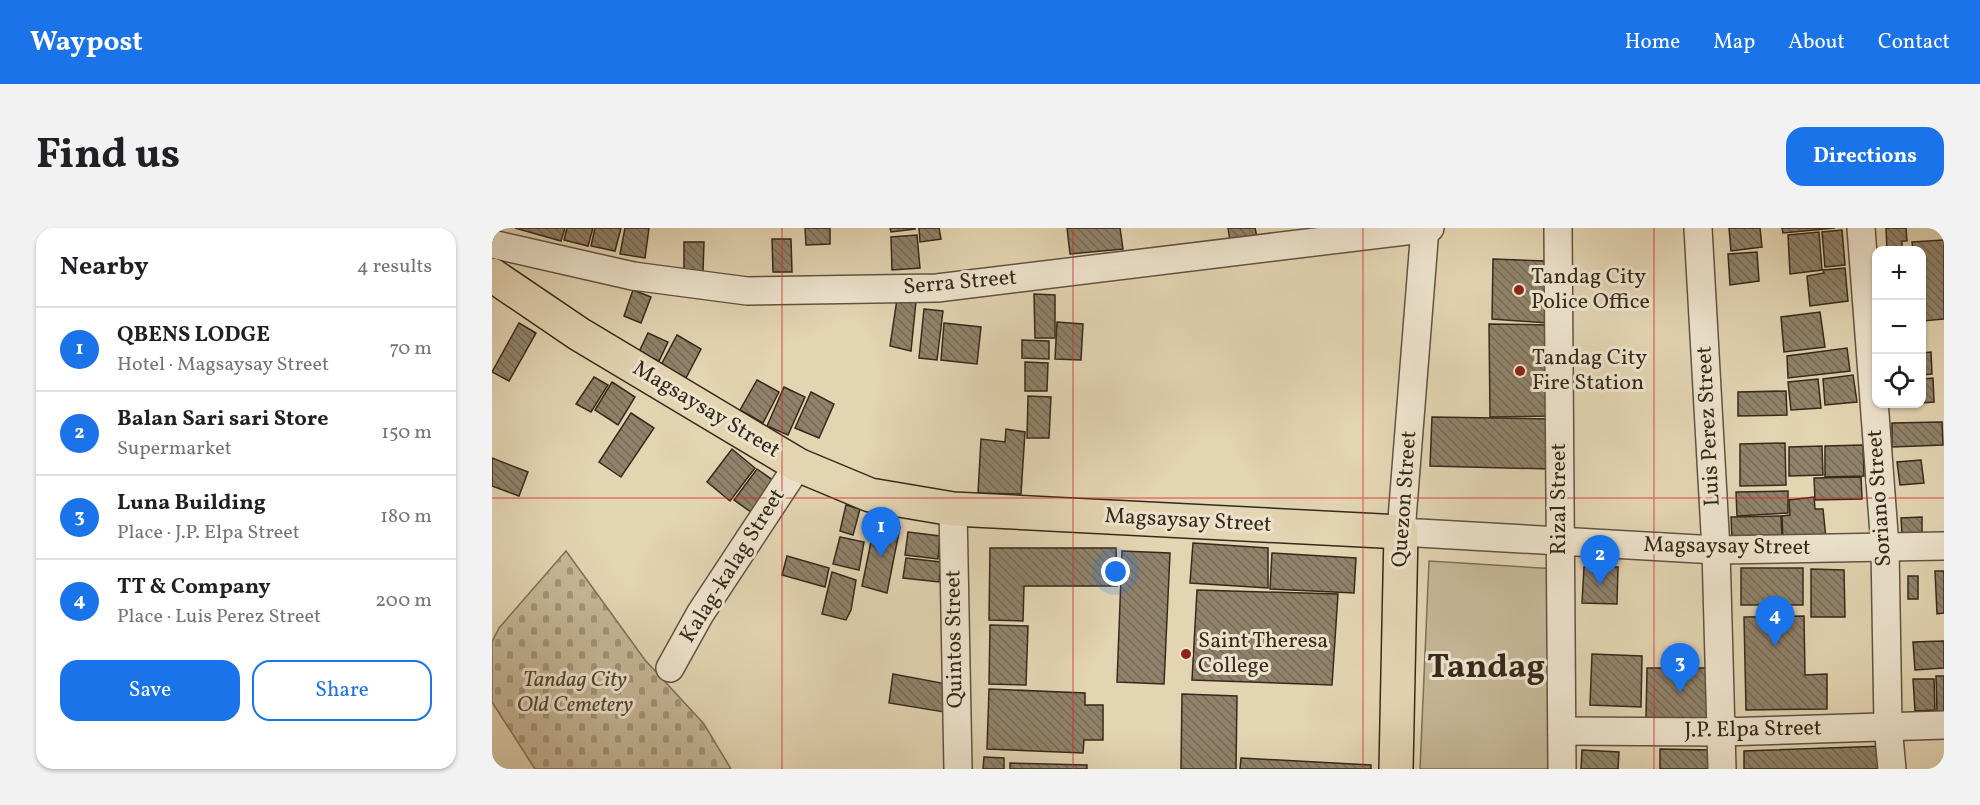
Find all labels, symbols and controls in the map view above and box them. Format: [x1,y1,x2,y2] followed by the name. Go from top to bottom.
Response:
[30,23,143,62] text: Waypost
[1625,28,1680,57] text: Home
[1713,28,1755,57] text: Map
[1788,28,1845,57] text: About
[1878,28,1950,57] text: Contact
[36,127,180,186] text: Find us
[1786,127,1944,186] button: Directions
[1872,246,1926,408] map controls
[1872,246,1926,300] button: +
[60,249,149,285] text: Nearby
[357,253,432,281] text: 4 results
[1531,262,1650,318] place label: Tandag City Police Office
[902,263,1018,303] street label: Serra Street
[1512,283,1526,297] marker: Tandag City Police Office
[1872,300,1926,354] button: −
[117,320,270,351] text: QBENS LODGE
[75,335,84,363] text: 1
[389,335,432,363] text: 70 m
[1532,343,1647,399] place label: Tandag City Fire Station
[1689,345,1729,507] street label: Luis Perez Street
[117,351,329,379] text: Hotel · Magsaysay Street
[626,354,786,467] street label: Magsaysay Street
[1872,354,1926,408] button: locate
[1513,364,1527,378] marker: Tandag City Fire Station
[117,404,328,435] text: Balan Sari sari Store
[74,419,85,447] text: 2
[381,419,432,447] text: 150 m
[1860,428,1900,568] street label: Soriano Street
[1385,429,1425,568] street label: Quezon Street
[117,435,232,463] text: Supermarket
[1544,443,1575,555] street label: Rizal Street
[673,483,793,649] street label: Kalag-kalag Street
[117,488,266,519] text: Luna Building
[1104,501,1273,541] street label: Magsaysay Street
[74,503,85,531] text: 3
[380,503,432,531] text: 180 m
[862,508,900,557] pin: 1
[117,519,300,547] text: Place · J.P. Elpa Street
[1643,530,1811,564] street label: Magsaysay Street
[1580,536,1620,585] pin: 2
[1101,557,1130,586] your location
[938,569,972,709] street label: Quintos Street
[117,572,271,603] text: TT & Company
[73,587,86,615] text: 4
[375,587,432,615] text: 200 m
[1756,596,1794,646] pin: 4
[117,603,321,631] text: Place · Luis Perez Street
[1198,626,1328,682] place label: Saint Theresa College
[1660,644,1700,693] pin: 3
[1427,645,1545,692] district label: Tandag
[1179,647,1193,661] marker: Saint Theresa College
[60,660,240,721] button: Save
[252,660,432,721] button: Share
[517,665,633,721] park label: Tandag City Old Cemetery
[1684,713,1822,747] street label: J.P. Elpa Street

